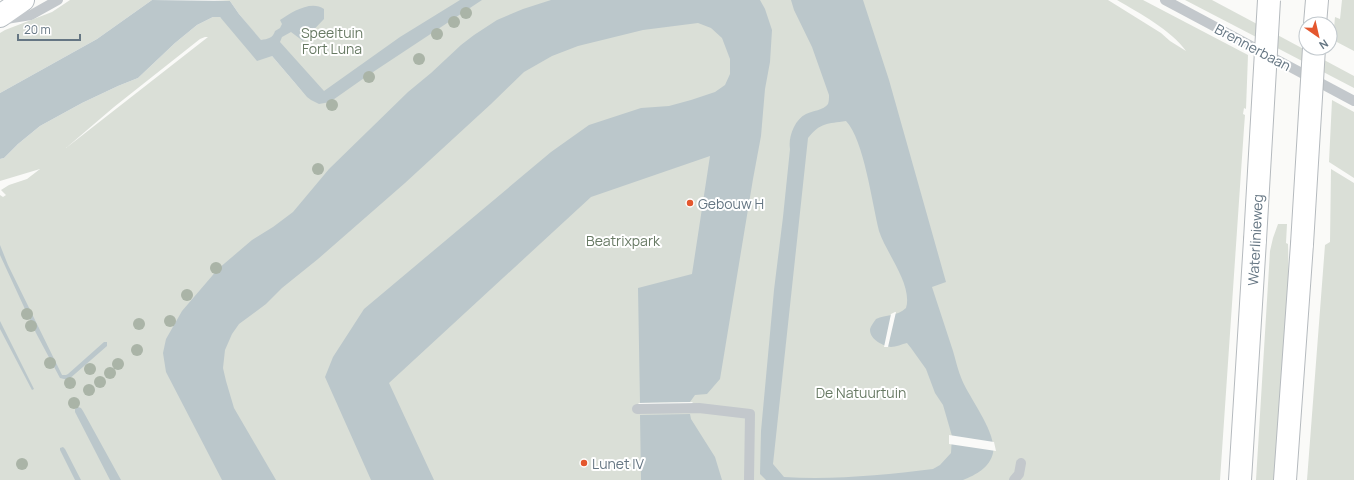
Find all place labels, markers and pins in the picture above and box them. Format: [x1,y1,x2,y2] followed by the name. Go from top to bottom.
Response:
[698,194,764,213] place label: Gebouw H
[685,198,695,208] marker: Gebouw H
[592,454,645,473] place label: Lunet IV
[579,458,589,468] marker: Lunet IV

